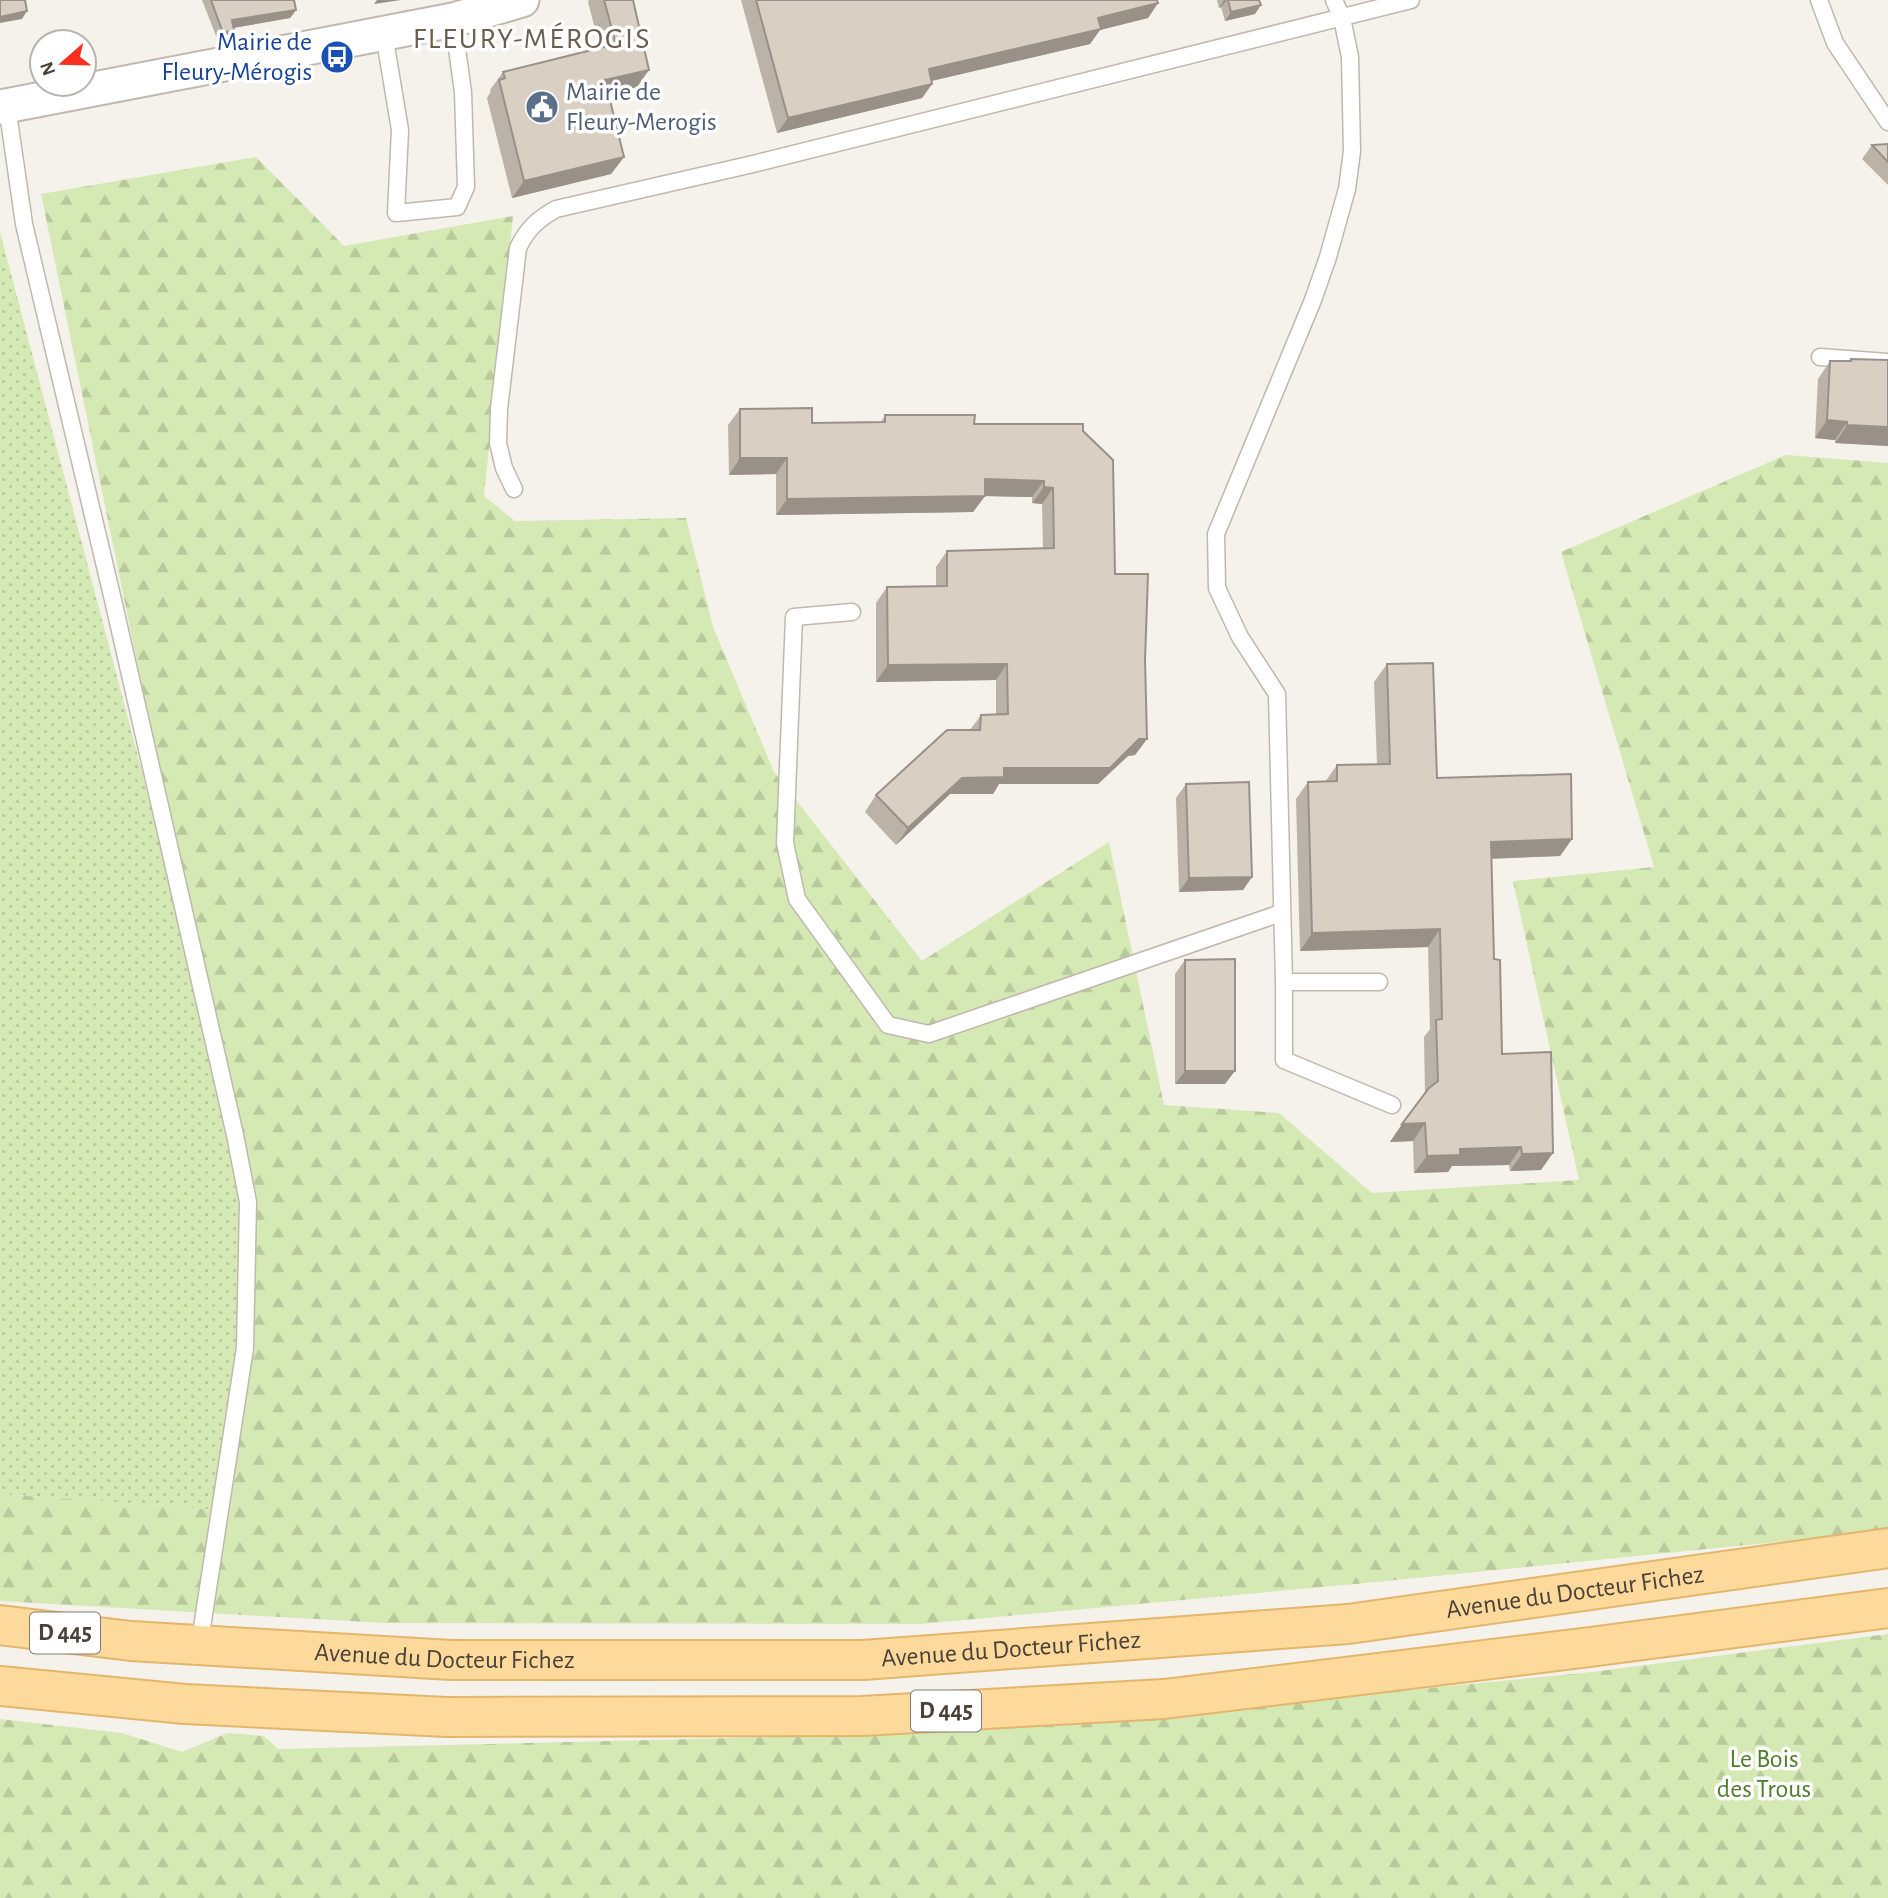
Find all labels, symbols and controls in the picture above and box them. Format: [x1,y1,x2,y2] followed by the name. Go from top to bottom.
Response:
[413,22,651,54] district label: FLEURY-MÉROGIS
[28,28,98,98] north arrow
[161,29,312,85] place label: Mairie de Fleury-Mérogis
[318,38,356,76] bus stop icon: Mairie de Fleury-Mérogis
[37,59,60,78] text: N
[566,79,717,135] place label: Mairie de Fleury-Merogis
[523,88,561,126] public building icon: Mairie de Fleury-Merogis
[1444,1561,1706,1623] street label: Avenue du Docteur Fichez
[30,1612,100,1653] road number: D 445
[880,1626,1142,1672] street label: Avenue du Docteur Fichez
[314,1639,575,1673] street label: Avenue du Docteur Fichez
[911,1690,981,1731] road number: D 445
[1717,1746,1811,1802] park label: Le Bois des Trous

